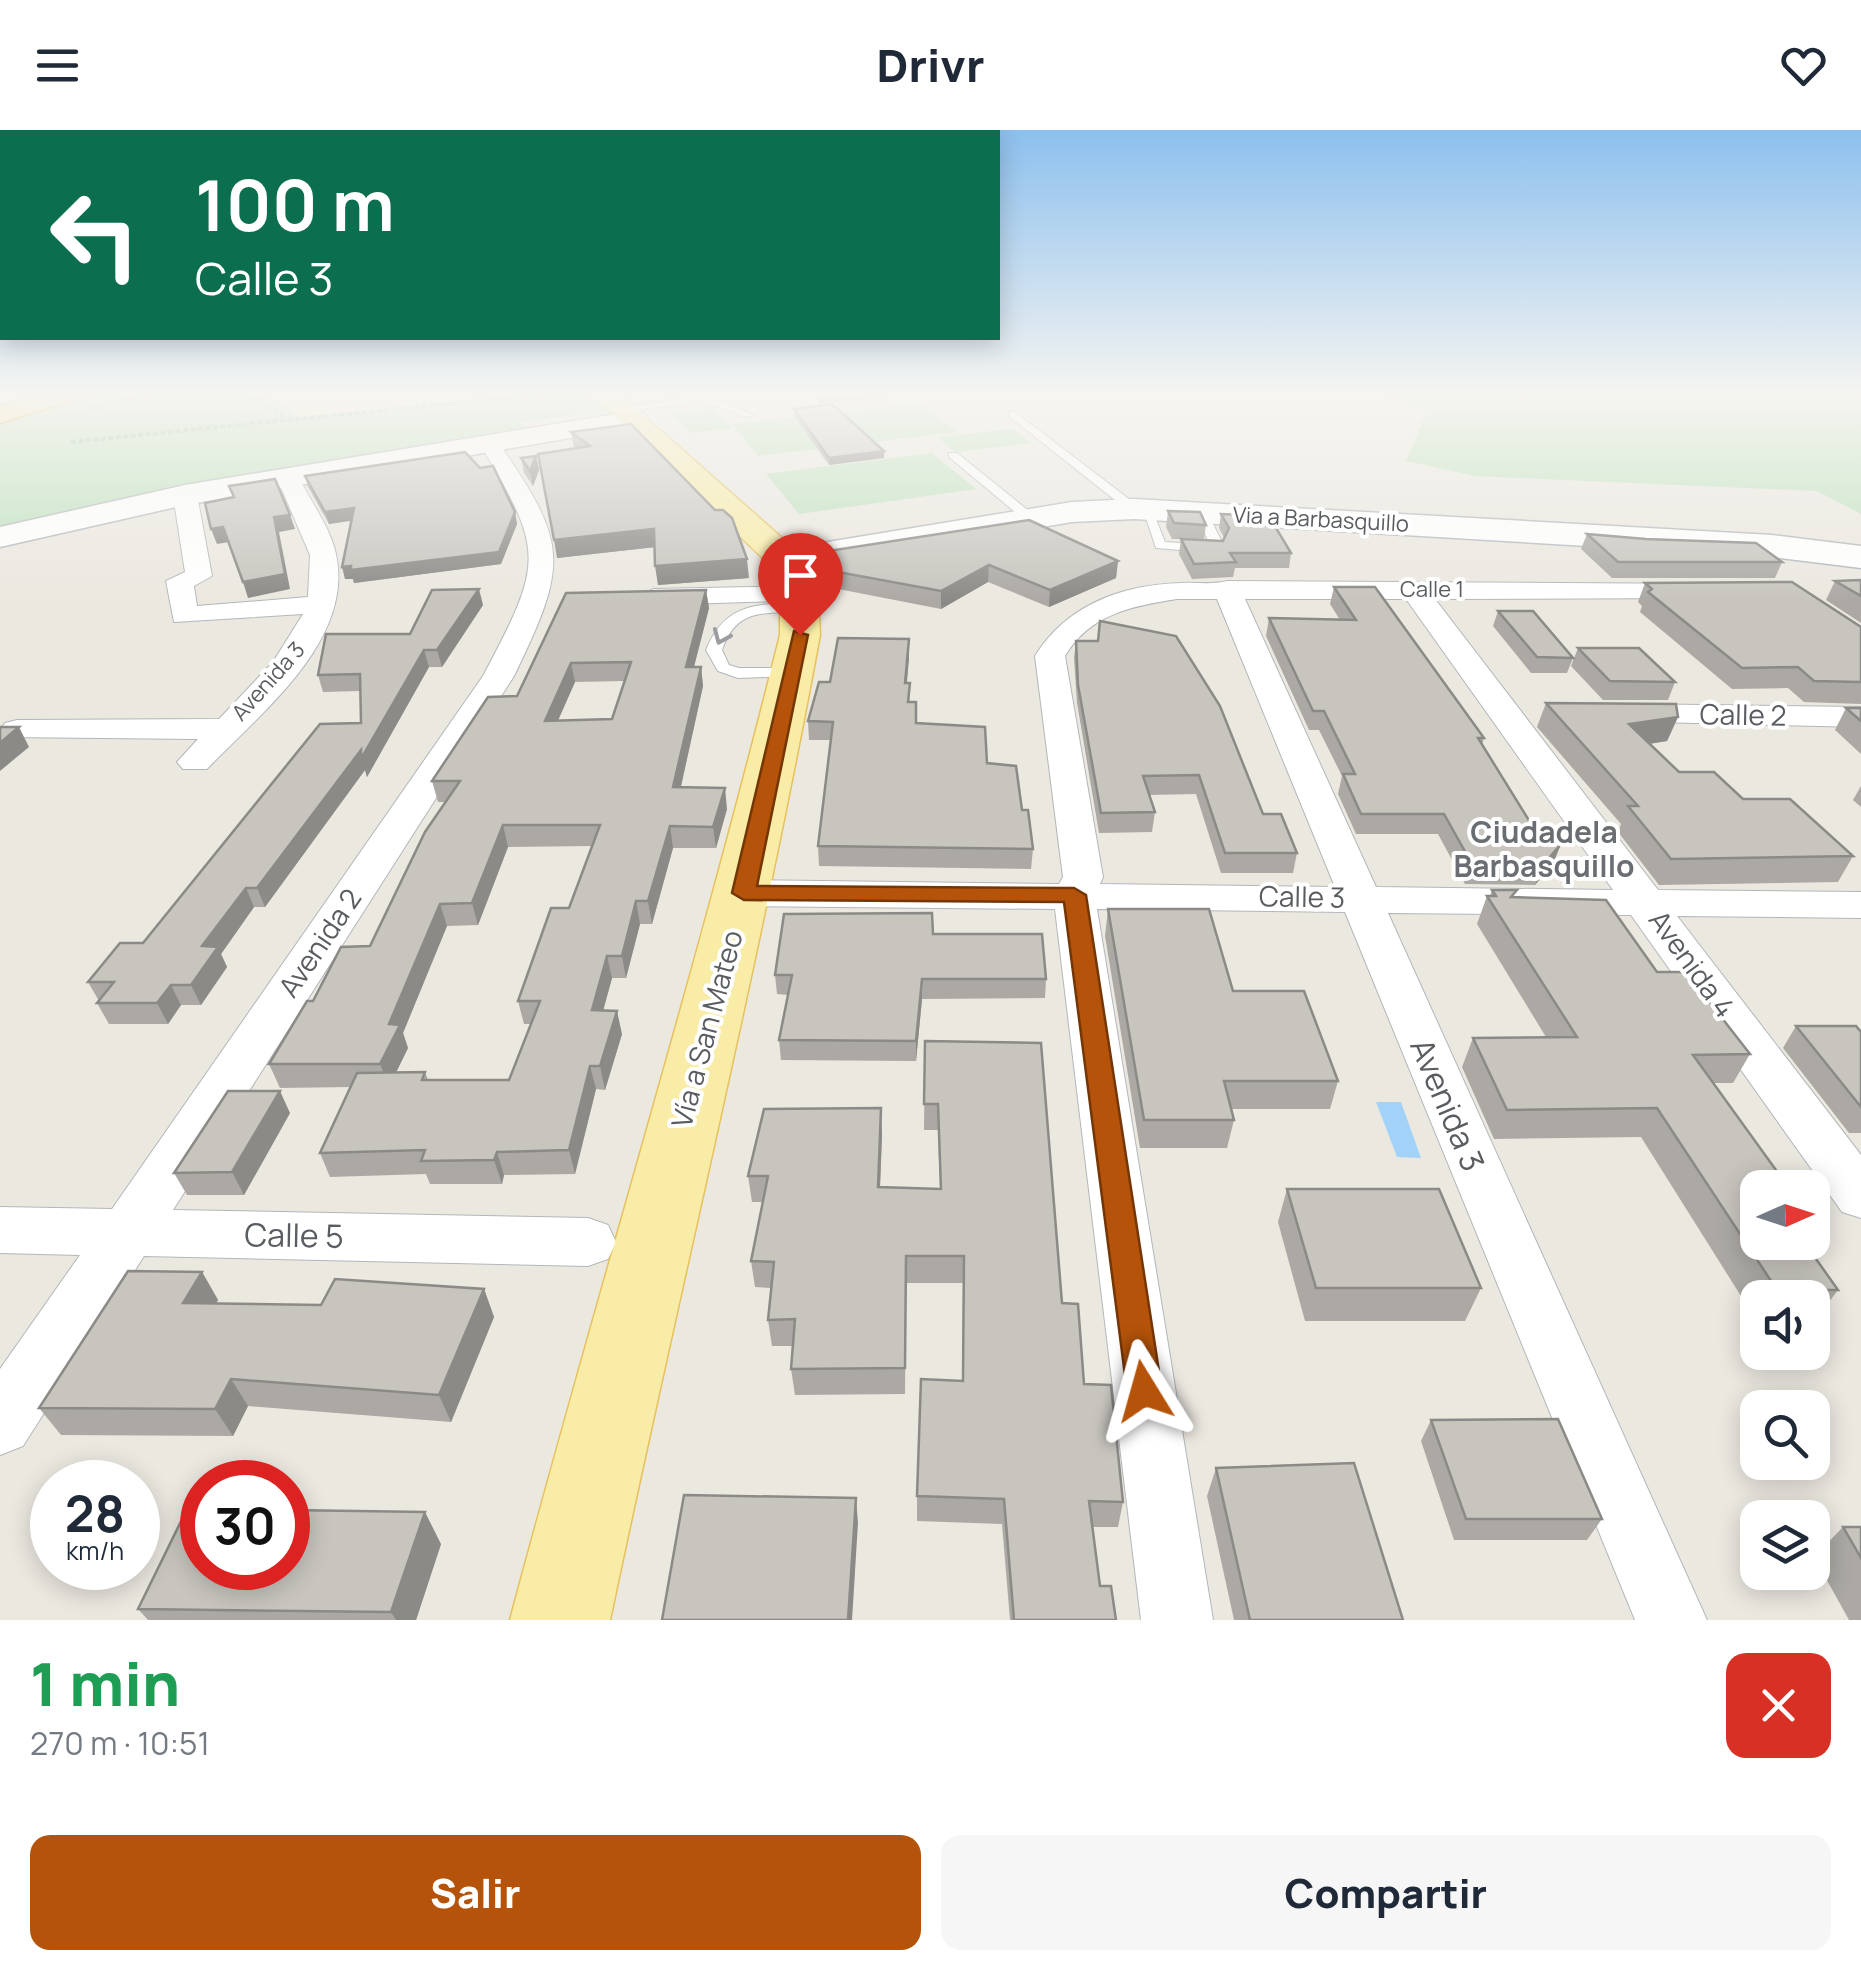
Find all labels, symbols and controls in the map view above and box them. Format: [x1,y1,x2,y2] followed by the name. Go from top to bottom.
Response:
[877,34,984,96] text: Drivr
[30,38,85,93] icon: menu
[1776,38,1831,93] icon: heart
[195,156,395,252] text: 100 m
[30,170,160,300] icon: left
[195,247,333,309] text: Calle 3
[1232,499,1410,539] street label: Via a Barbasquillo
[758,533,843,636] pin
[773,548,828,603] icon: arrive
[1400,574,1464,604] street label: Calle 1
[713,627,733,645] one-way arrow
[225,635,311,727] street label: Avenida 3
[1699,694,1787,734] street label: Calle 2
[1453,811,1635,886] district label: Ciudadela Barbasquillo
[1259,876,1345,916] street label: Calle 3
[269,881,369,1004] street label: Avenida 2
[1641,902,1745,1025] street label: Avenida 4
[661,926,751,1132] street label: Vía a San Mateo
[1400,1032,1496,1178] street label: Avenida 3
[1740,1170,1830,1260] north arrow
[1740,1170,1830,1590] map controls
[244,1212,344,1258] street label: Calle 5
[1740,1280,1830,1370] button: sound
[1092,1339,1196,1443] position arrow
[1740,1390,1830,1480] button: search
[180,1460,310,1590] speed limit sign: 30
[65,1479,125,1547] text: 28
[1740,1500,1830,1590] button: layers
[66,1533,124,1568] text: km/h
[30,1642,180,1724] text: 1 min
[1726,1653,1831,1758] button: close
[30,1721,210,1765] text: 270 m · 10:51
[30,1835,921,1950] button: Salir
[941,1835,1831,1950] button: Compartir

